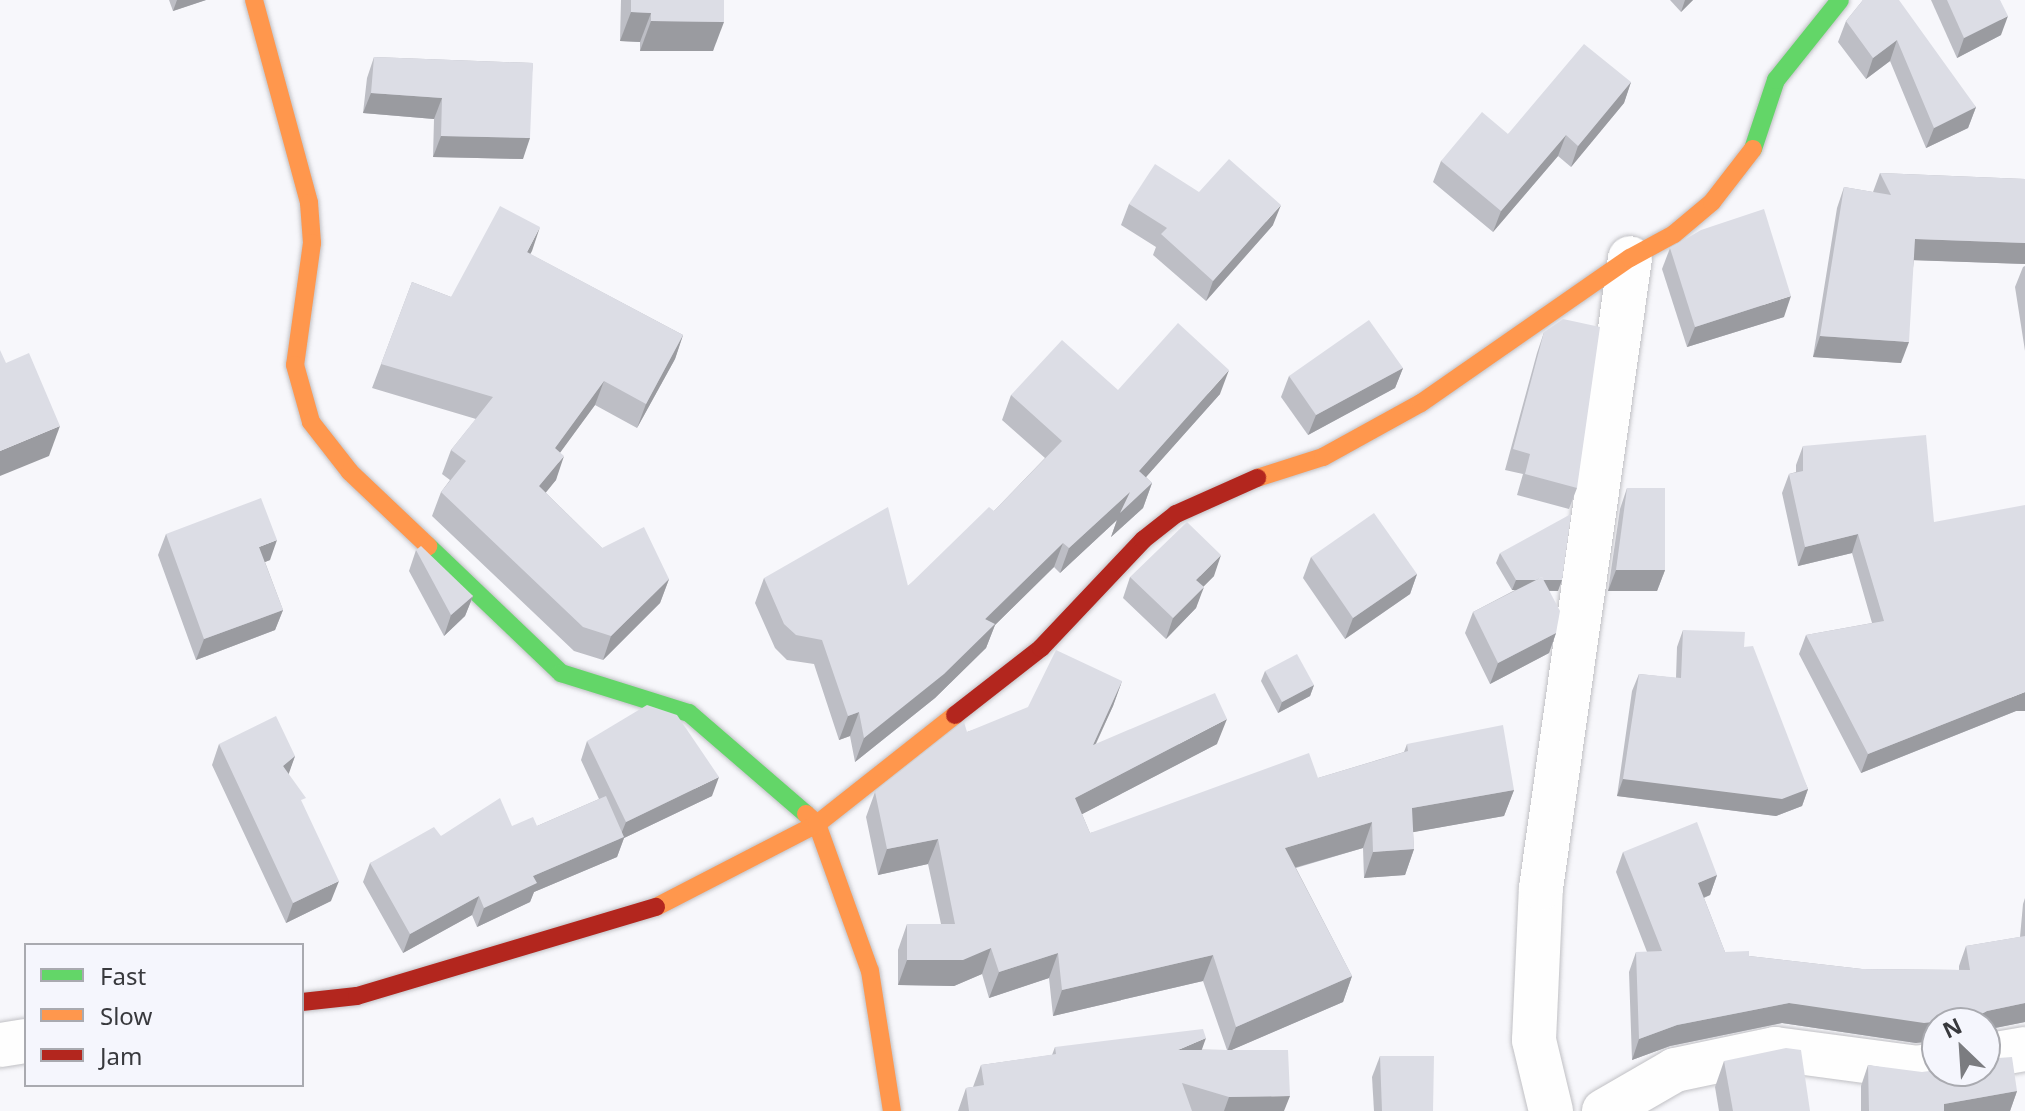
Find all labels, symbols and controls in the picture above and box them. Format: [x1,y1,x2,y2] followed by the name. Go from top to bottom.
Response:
[24,943,304,1087] legend
[100,959,146,992] text: Fast
[100,999,152,1032] text: Slow
[1921,1007,2001,1087] north arrow
[1937,1010,1966,1044] text: N
[100,1039,142,1072] text: Jam

